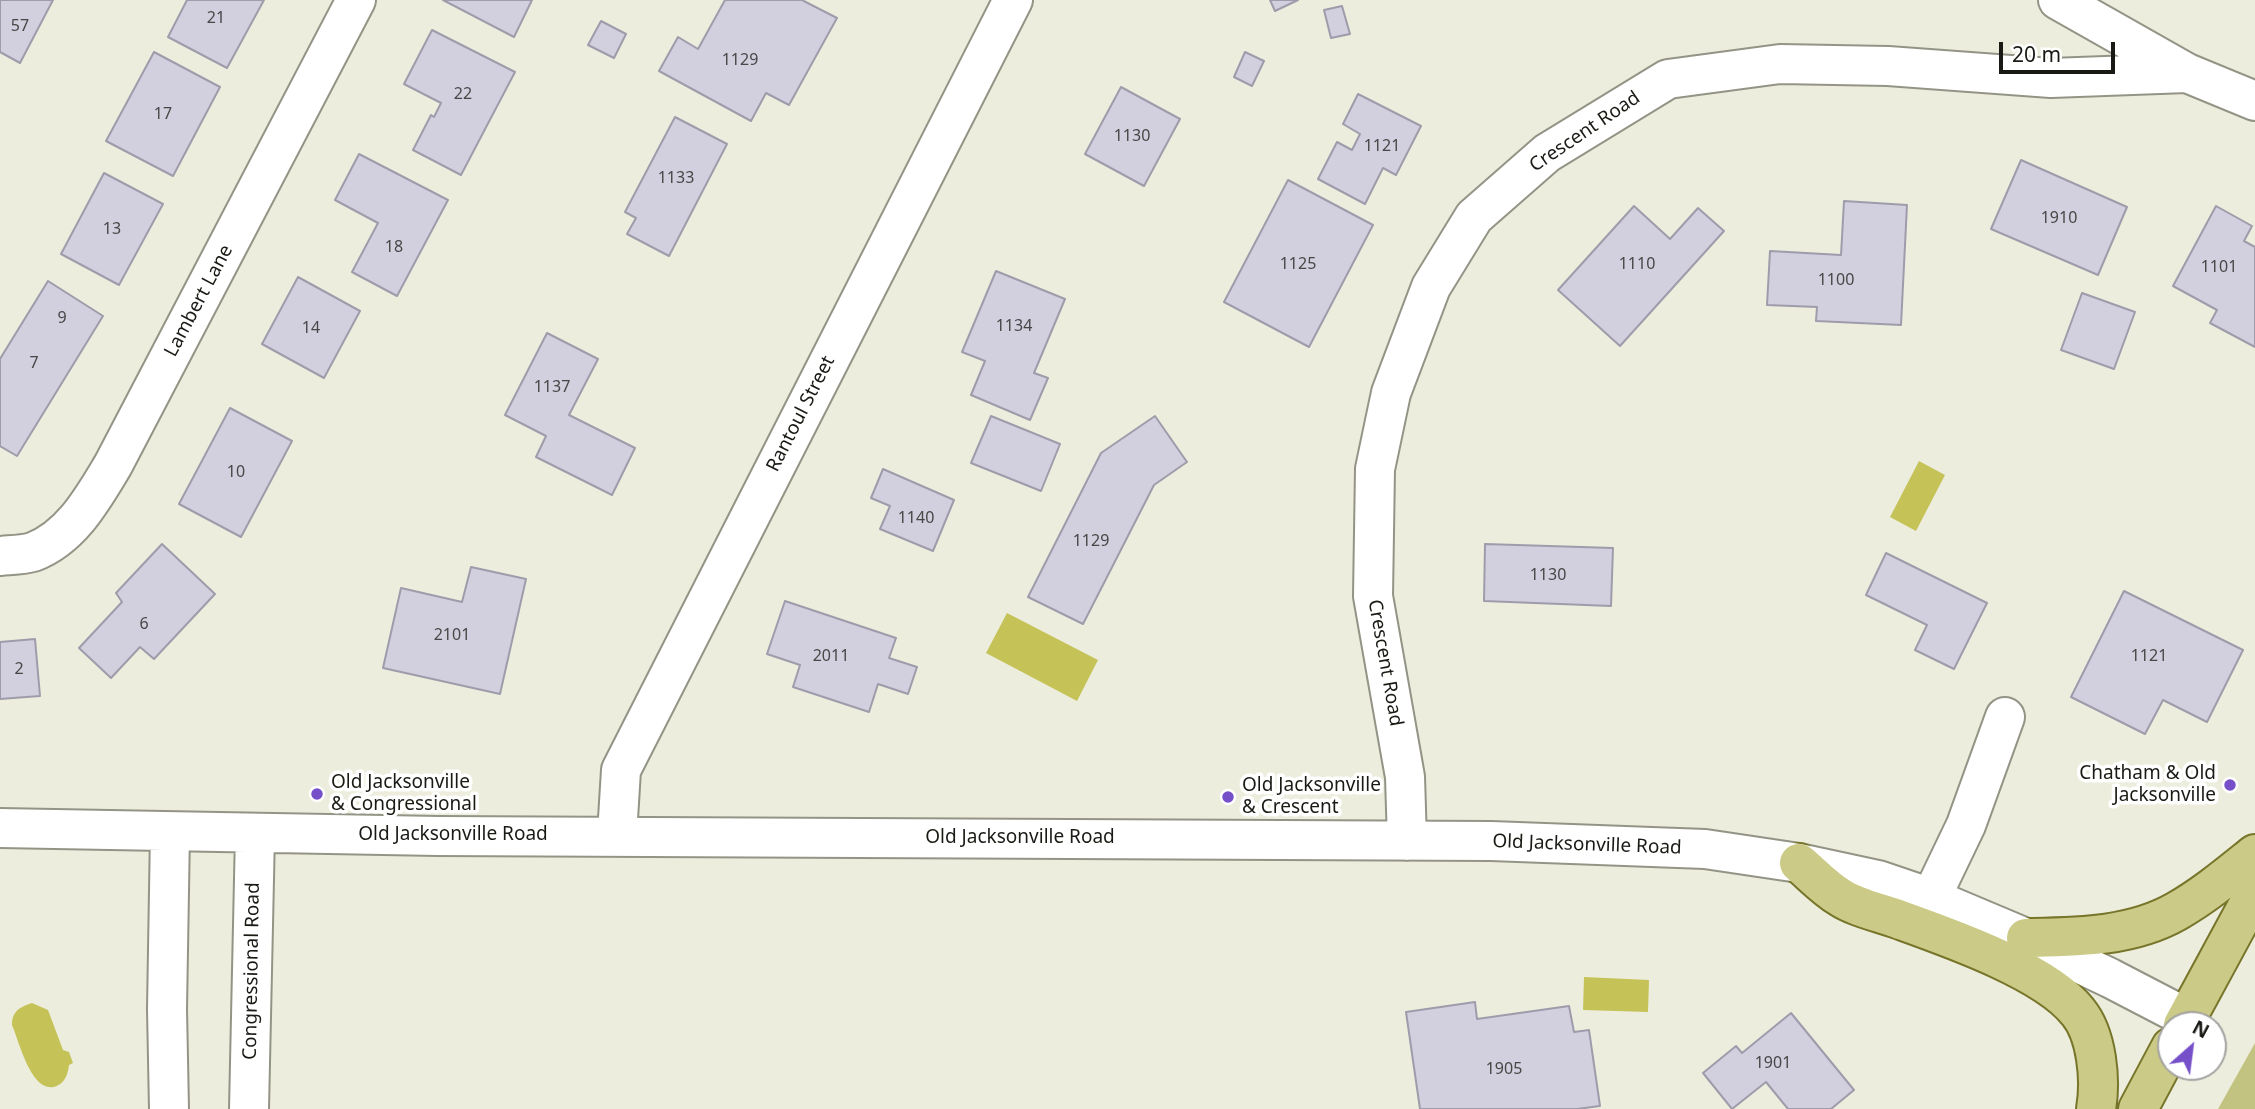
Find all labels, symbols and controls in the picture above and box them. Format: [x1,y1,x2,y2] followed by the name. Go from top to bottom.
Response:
[207,8,225,28] house number: 21
[11,16,29,36] house number: 57
[2003,28,2118,72] scale bar
[2012,40,2061,68] text: 20 m
[722,50,758,70] house number: 1129
[454,84,472,104] house number: 22
[1525,87,1645,177] street label: Crescent Road
[154,104,172,124] house number: 17
[1114,126,1150,146] house number: 1130
[1364,136,1400,156] house number: 1121
[658,168,694,188] house number: 1133
[2041,208,2077,228] house number: 1910
[103,219,121,239] house number: 13
[385,237,403,257] house number: 18
[160,241,238,361] street label: Lambert Lane
[1280,254,1316,274] house number: 1125
[1619,254,1655,274] house number: 1110
[2201,257,2237,277] house number: 1101
[1818,270,1854,290] house number: 1100
[57,308,67,328] house number: 9
[996,316,1032,336] house number: 1134
[302,318,320,338] house number: 14
[762,352,840,476] street label: Rantoul Street
[29,353,39,373] house number: 7
[534,377,570,397] house number: 1137
[227,462,245,482] house number: 10
[898,508,934,528] house number: 1140
[1073,531,1109,551] house number: 1129
[1530,565,1566,585] house number: 1130
[1363,598,1407,728] street label: Crescent Road
[139,614,149,634] house number: 6
[434,625,470,645] house number: 2101
[813,646,849,666] house number: 2011
[2131,646,2167,666] house number: 1121
[14,659,24,679] house number: 2
[2079,763,2216,807] place label: Chatham & Old Jacksonville
[331,772,477,816] place label: Old Jacksonville & Congressional
[1242,775,1381,819] place label: Old Jacksonville & Crescent
[2222,777,2238,793] marker: Chatham & Old Jacksonville
[309,786,325,802] marker: Old Jacksonville & Congressional
[1220,789,1236,805] marker: Old Jacksonville & Crescent
[358,824,548,846] street label: Old Jacksonville Road
[925,827,1115,849] street label: Old Jacksonville Road
[1492,830,1682,860] street label: Old Jacksonville Road
[239,882,265,1060] street label: Congressional Road
[2157,1011,2227,1081] north arrow
[2188,1014,2214,1044] text: N
[1755,1053,1791,1073] house number: 1901
[1486,1059,1522,1079] house number: 1905

